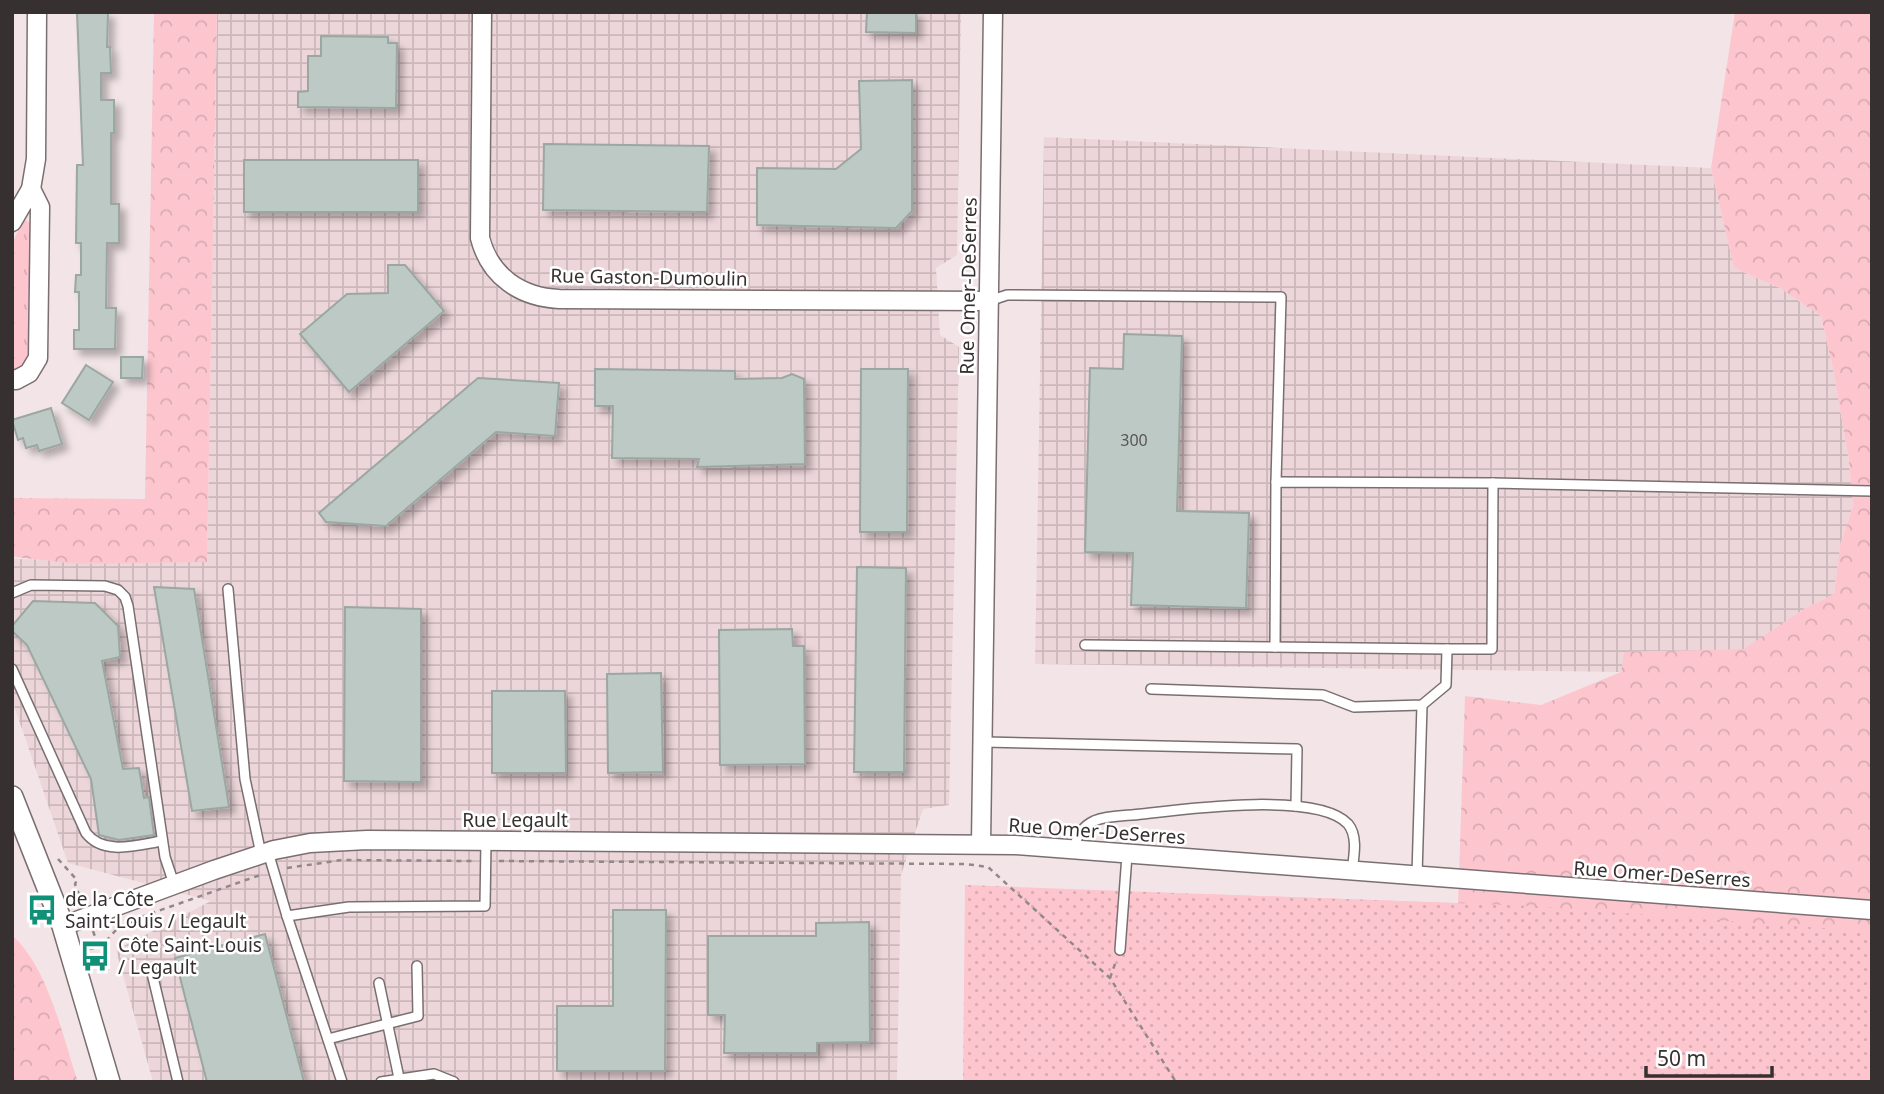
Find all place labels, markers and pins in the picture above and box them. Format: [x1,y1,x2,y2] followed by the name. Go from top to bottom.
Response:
[65,886,247,934] place label: de la Côte Saint-Louis / Legault
[25,893,59,927] bus stop icon: de la Côte Saint-Louis / Legault
[118,932,262,980] place label: Côte Saint-Louis / Legault
[78,939,112,973] bus stop icon: Côte Saint-Louis / Legault

